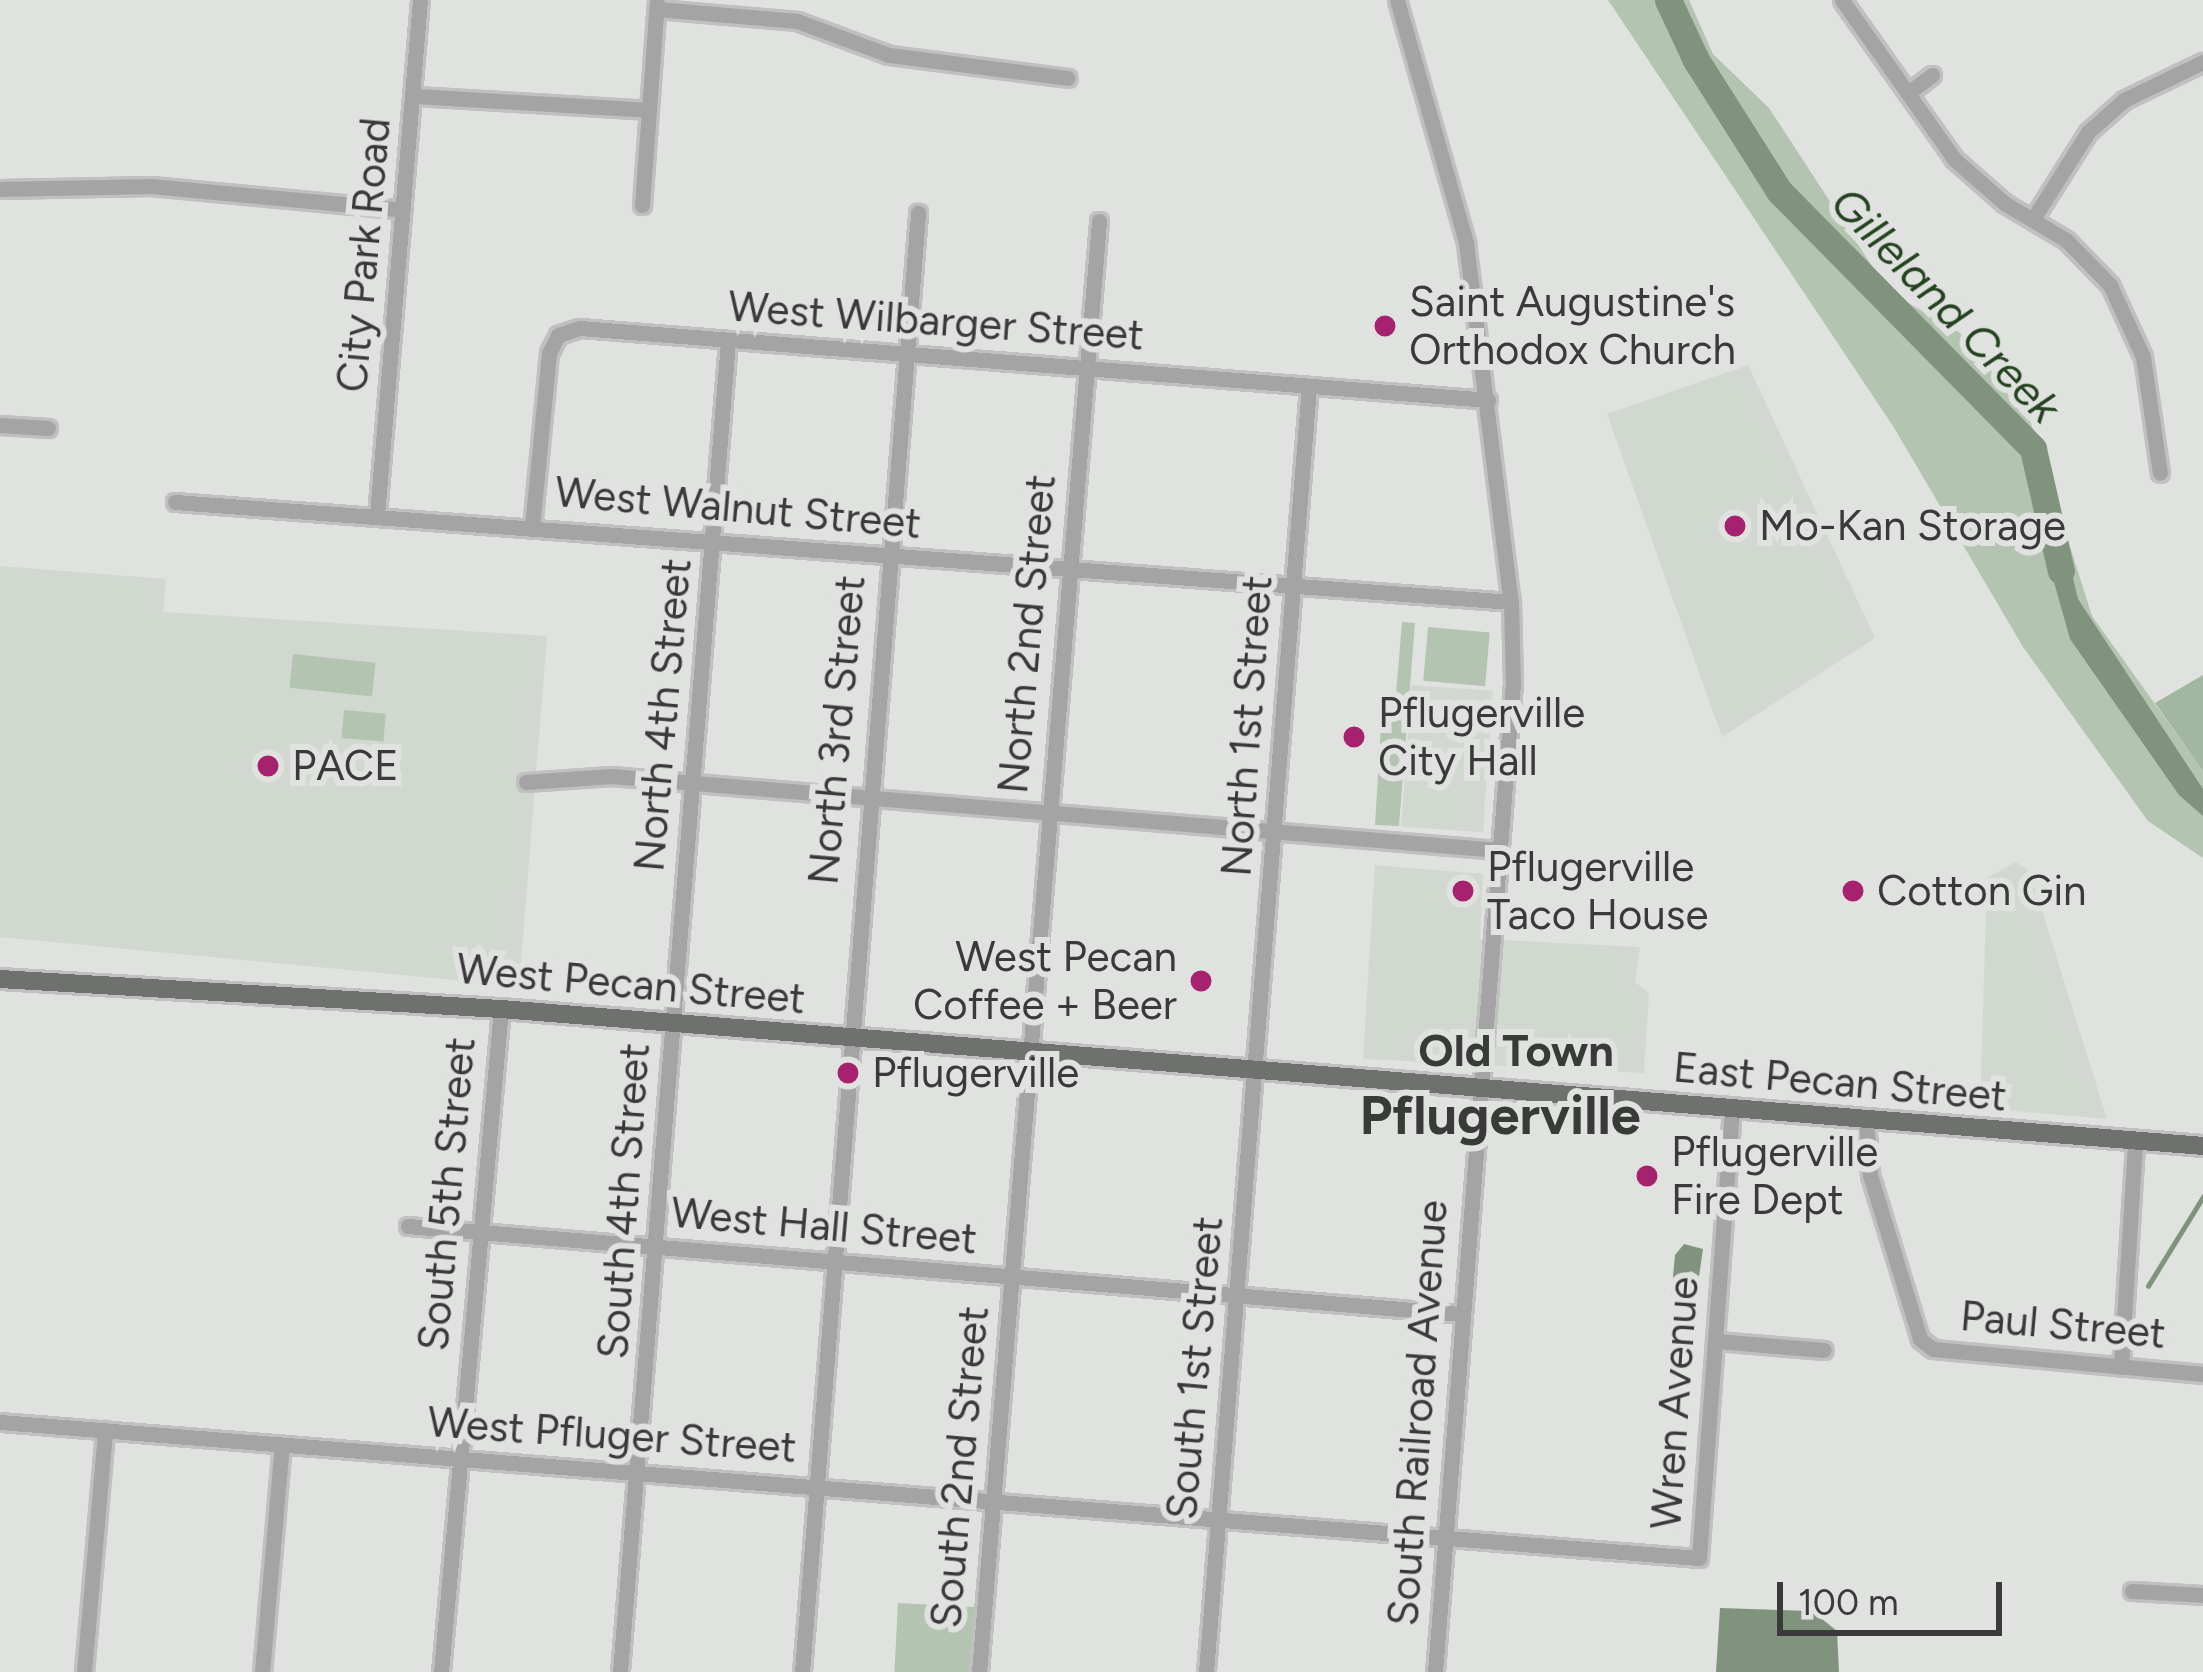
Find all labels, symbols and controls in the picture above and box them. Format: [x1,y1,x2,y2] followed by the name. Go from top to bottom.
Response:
[327,116,401,394] street label: City Park Road
[1820,176,2072,434] water label: Gilleland Creek
[1409,277,1736,376] place label: Saint Augustine's Orthodox Church
[726,281,1146,361] street label: West Wilbarger Street
[1372,313,1398,339] marker: Saint Augustine's Orthodox Church
[553,467,923,549] street label: West Walnut Street
[988,472,1066,796] street label: North 2nd Street
[1759,501,2066,551] place label: Mo-Kan Storage
[1722,513,1748,539] marker: Mo-Kan Storage
[624,556,702,874] street label: North 4th Street
[798,573,876,887] street label: North 3rd Street
[1211,574,1283,878] street label: North 1st Street
[1378,688,1585,786] place label: Pflugerville City Hall
[1341,724,1367,750] marker: Pflugerville City Hall
[292,741,399,791] place label: PACE
[255,753,281,779] marker: PACE
[1487,842,1708,940] place label: Pflugerville Taco House
[1877,866,2087,916] place label: Cotton Gin
[1450,878,1476,904] marker: Pflugerville Taco House
[1840,878,1866,904] marker: Cotton Gin
[913,932,1177,1030] place label: West Pecan Coffee + Beer
[455,944,807,1024] street label: West Pecan Street
[1188,968,1214,994] marker: West Pecan Coffee + Beer
[1418,1024,1614,1078] district label: Old Town
[408,1035,486,1353] street label: South 5th Street
[588,1041,660,1361] street label: South 4th Street
[1671,1042,2009,1122] street label: East Pecan Street
[872,1048,1079,1098] place label: Pflugerville
[835,1060,861,1086] marker: Pflugerville
[1359,1084,1641,1148] district label: Pflugerville
[1671,1127,1878,1226] place label: Pflugerville Fire Dept
[1634,1163,1660,1189] marker: Pflugerville Fire Dept
[669,1188,979,1264] street label: West Hall Street
[1378,1198,1458,1628] street label: South Railroad Avenue
[1157,1214,1233,1522] street label: South 1st Street
[1641,1275,1709,1531] street label: Wren Avenue
[1958,1291,2168,1359] street label: Paul Street
[921,1304,999,1630] street label: South 2nd Street
[426,1397,798,1473] street label: West Pfluger Street
[1783,1558,2008,1632] scale bar
[1798,1581,1899,1624] text: 100 m

